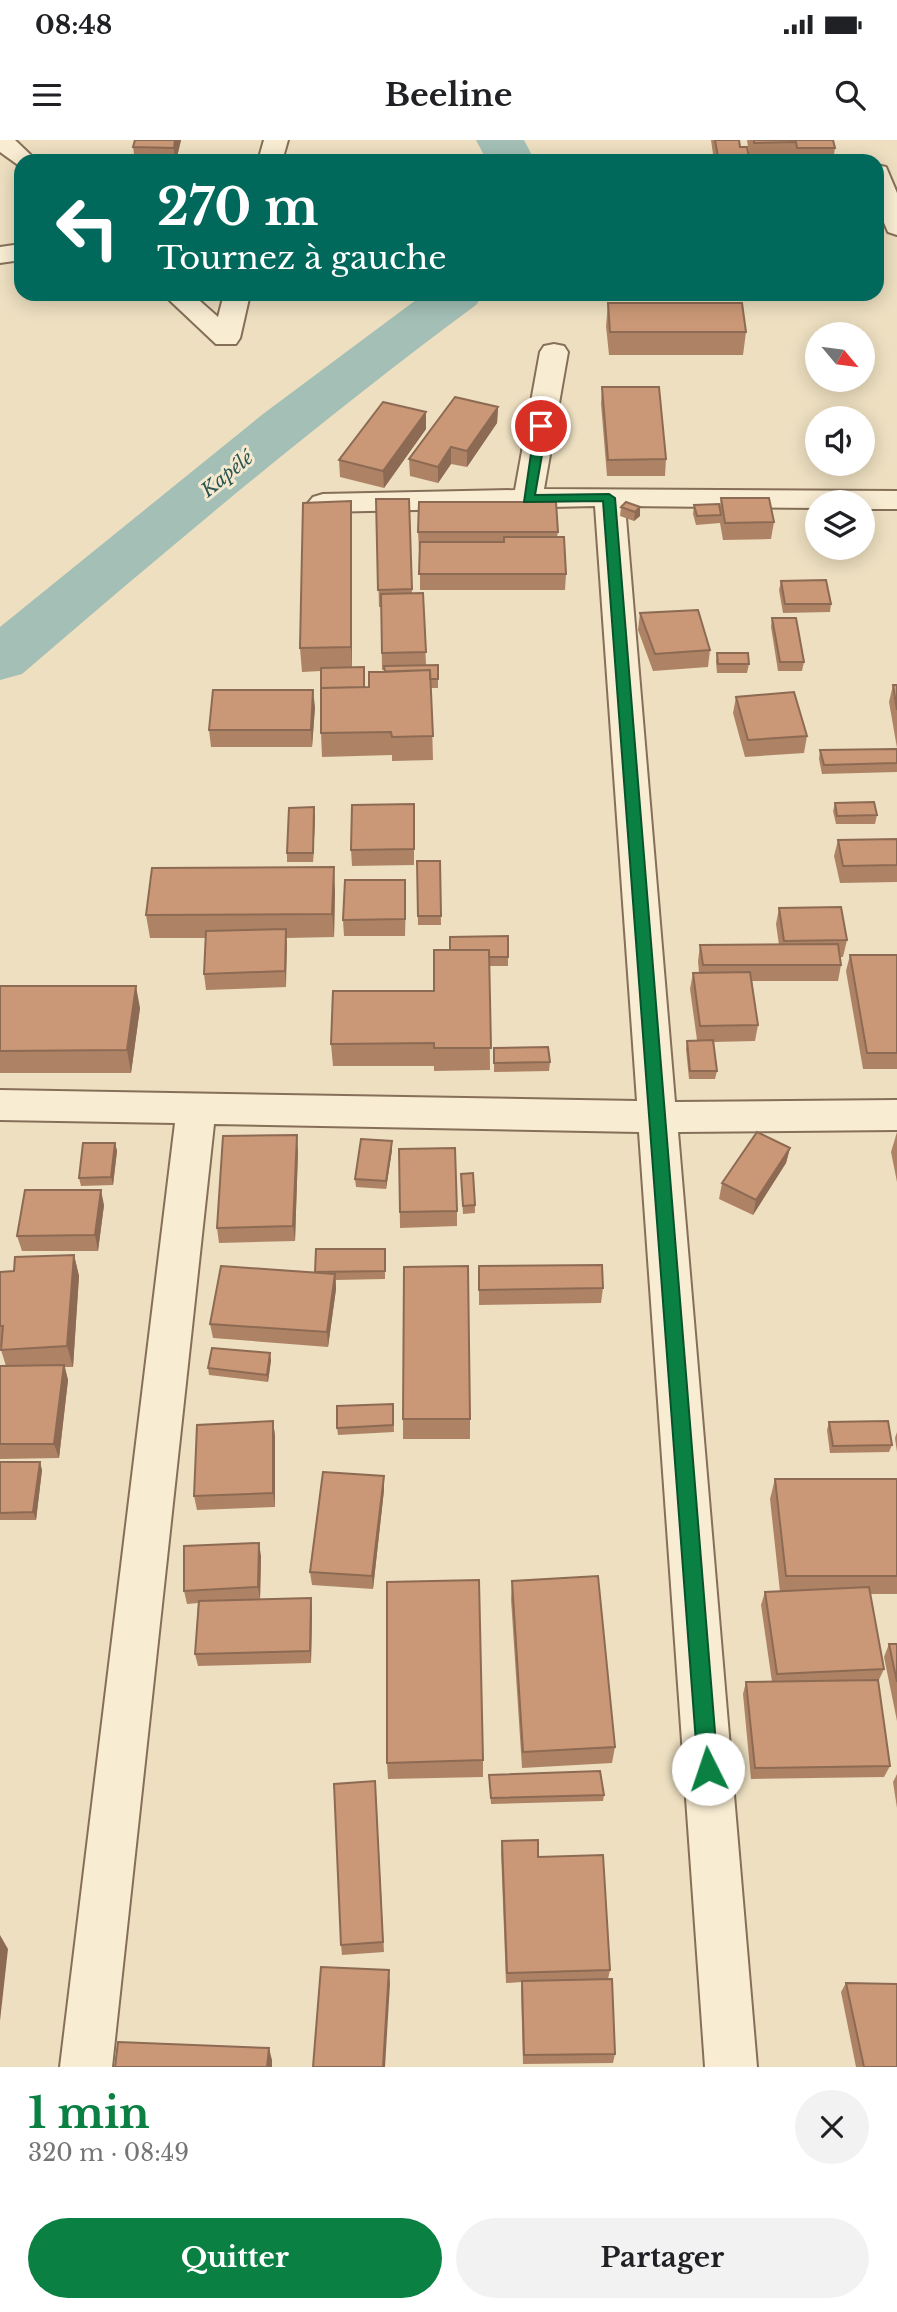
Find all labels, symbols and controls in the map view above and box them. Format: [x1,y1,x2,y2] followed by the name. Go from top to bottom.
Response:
[35,9,112,41] text: 08:48
[385,75,512,115] text: Beeline
[28,76,66,114] icon: menu
[831,76,869,114] icon: search
[157,177,318,238] text: 270 m
[42,182,133,273] icon: left
[157,238,447,278] text: Tournez à gauche
[805,322,875,392] north arrow
[805,322,875,560] map controls
[511,396,571,456] pin
[805,406,875,476] button: sound
[522,407,560,445] icon: arrive
[196,445,259,502] water label: Kapélé
[805,490,875,560] button: layers
[671,1732,745,1806] position arrow
[28,2087,150,2139] text: 1 min
[795,2090,869,2164] button: close
[28,2139,189,2167] text: 320 m · 08:49
[28,2218,442,2298] button: Quitter
[456,2218,869,2298] button: Partager

